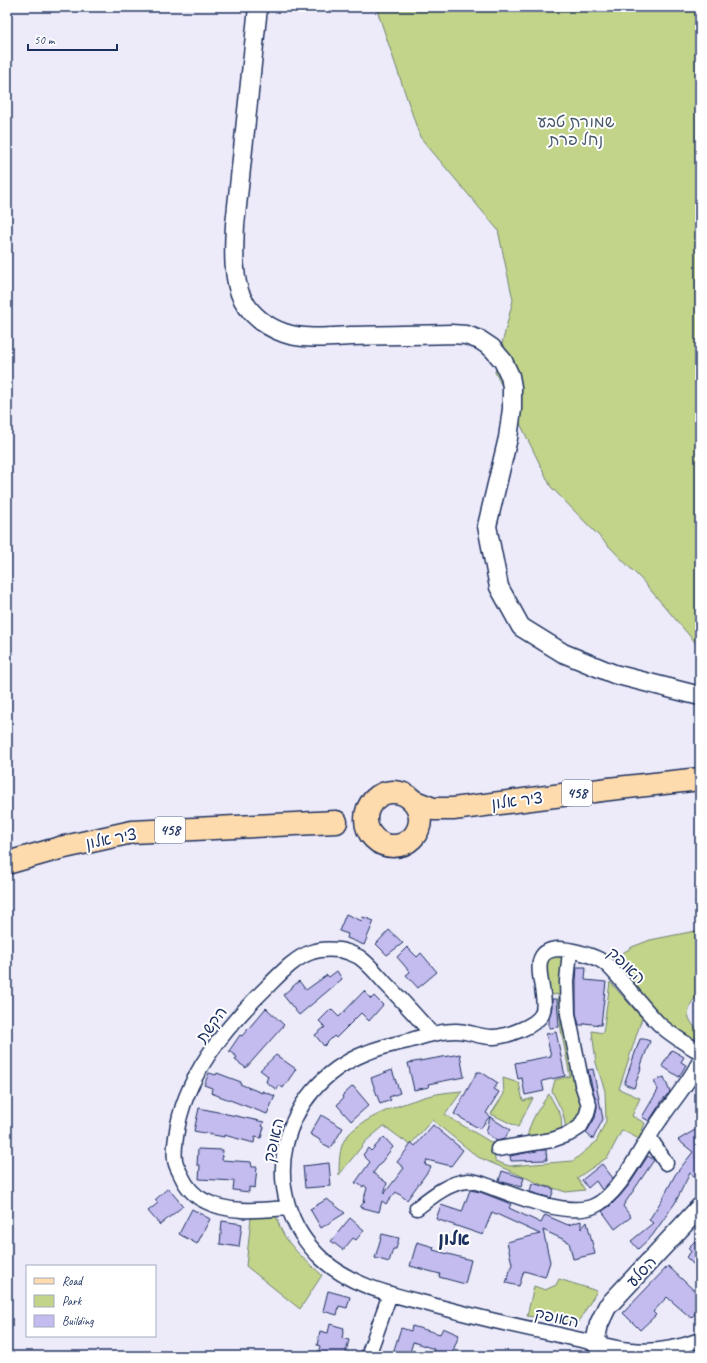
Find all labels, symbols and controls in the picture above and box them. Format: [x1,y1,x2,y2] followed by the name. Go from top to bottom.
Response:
[28,26,117,52] scale bar
[34,32,56,48] text: 50 m
[537,112,615,150] park label: שמורת טבע נחל פרת
[562,780,592,806] road number: 458
[490,788,544,814] street label: ציר אלון
[155,817,185,843] road number: 458
[84,824,138,854] street label: ציר אלון
[603,943,650,988] street label: האופק
[191,1003,232,1047] street label: הקשת
[259,1116,289,1164] street label: האופק
[438,1228,470,1250] district label: אלון
[622,1252,661,1291] street label: הסלע
[26,1265,156,1337] legend
[62,1273,84,1289] text: Road
[62,1293,83,1309] text: Park
[533,1304,581,1332] street label: האופק
[62,1313,94,1329] text: Building

